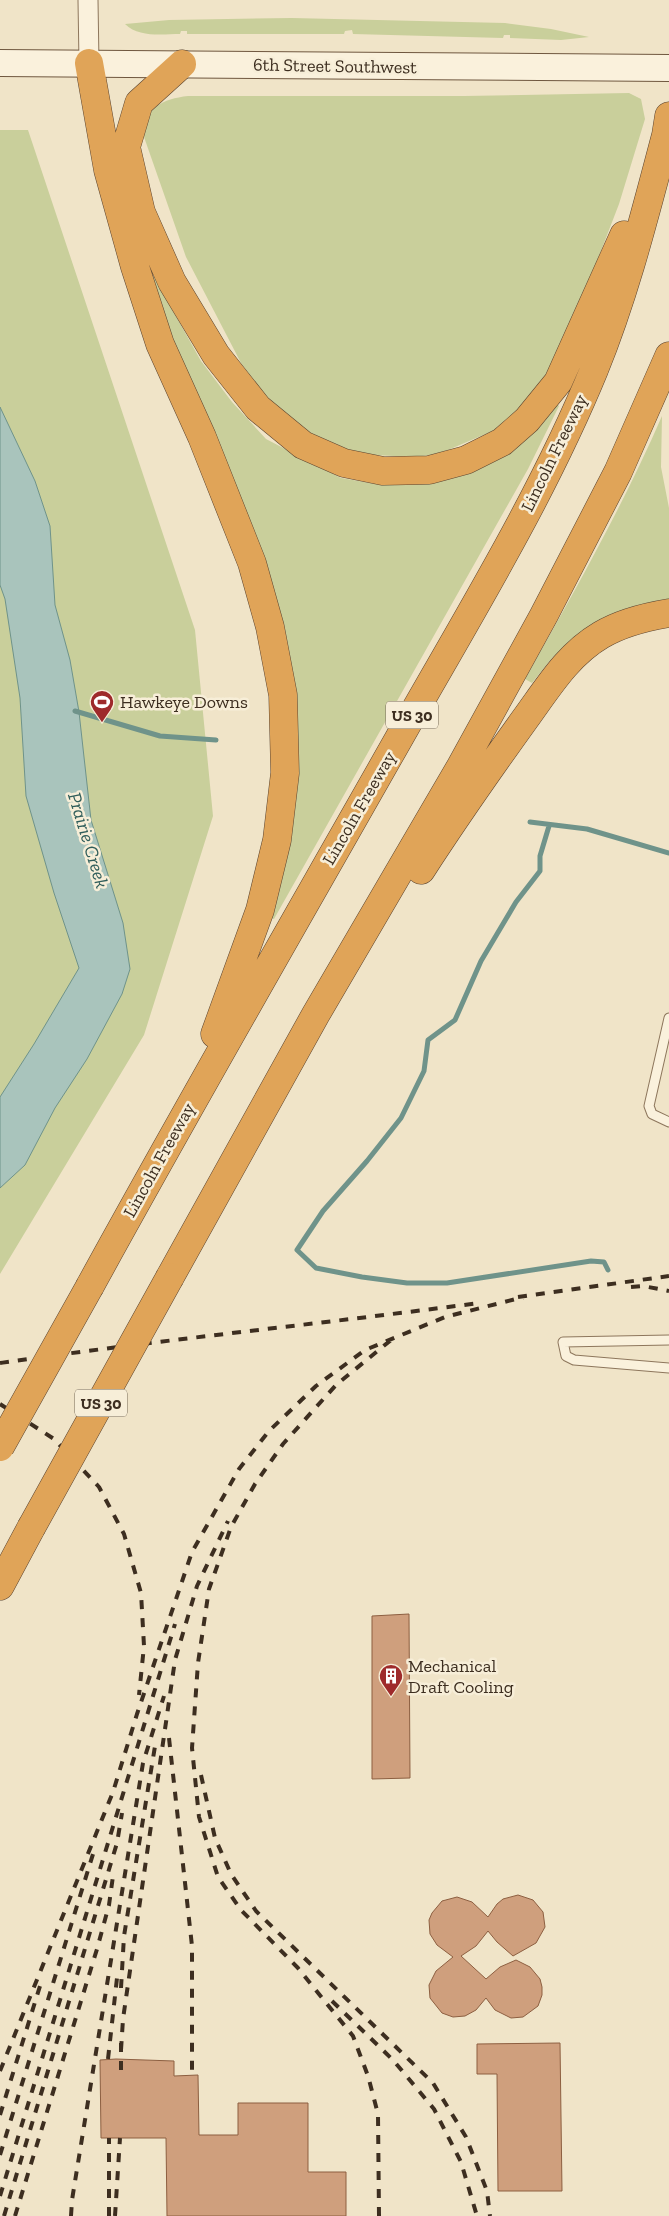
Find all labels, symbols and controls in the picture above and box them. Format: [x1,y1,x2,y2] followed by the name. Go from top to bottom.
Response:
[253,54,417,78] street label: 6th Street Southwest
[516,390,592,515] street label: Lincoln Freeway
[89,689,115,723] sports icon: Hawkeye Downs
[120,691,248,713] place label: Hawkeye Downs
[386,702,438,728] road number: US 30
[318,747,401,869] street label: Lincoln Freeway
[63,789,114,891] water label: Prairie Creek
[118,1098,200,1221] street label: Lincoln Freeway
[75,1390,127,1416] road number: US 30
[408,1655,514,1698] place label: Mechanical Draft Cooling
[378,1663,404,1697] building icon: Mechanical Draft Cooling

